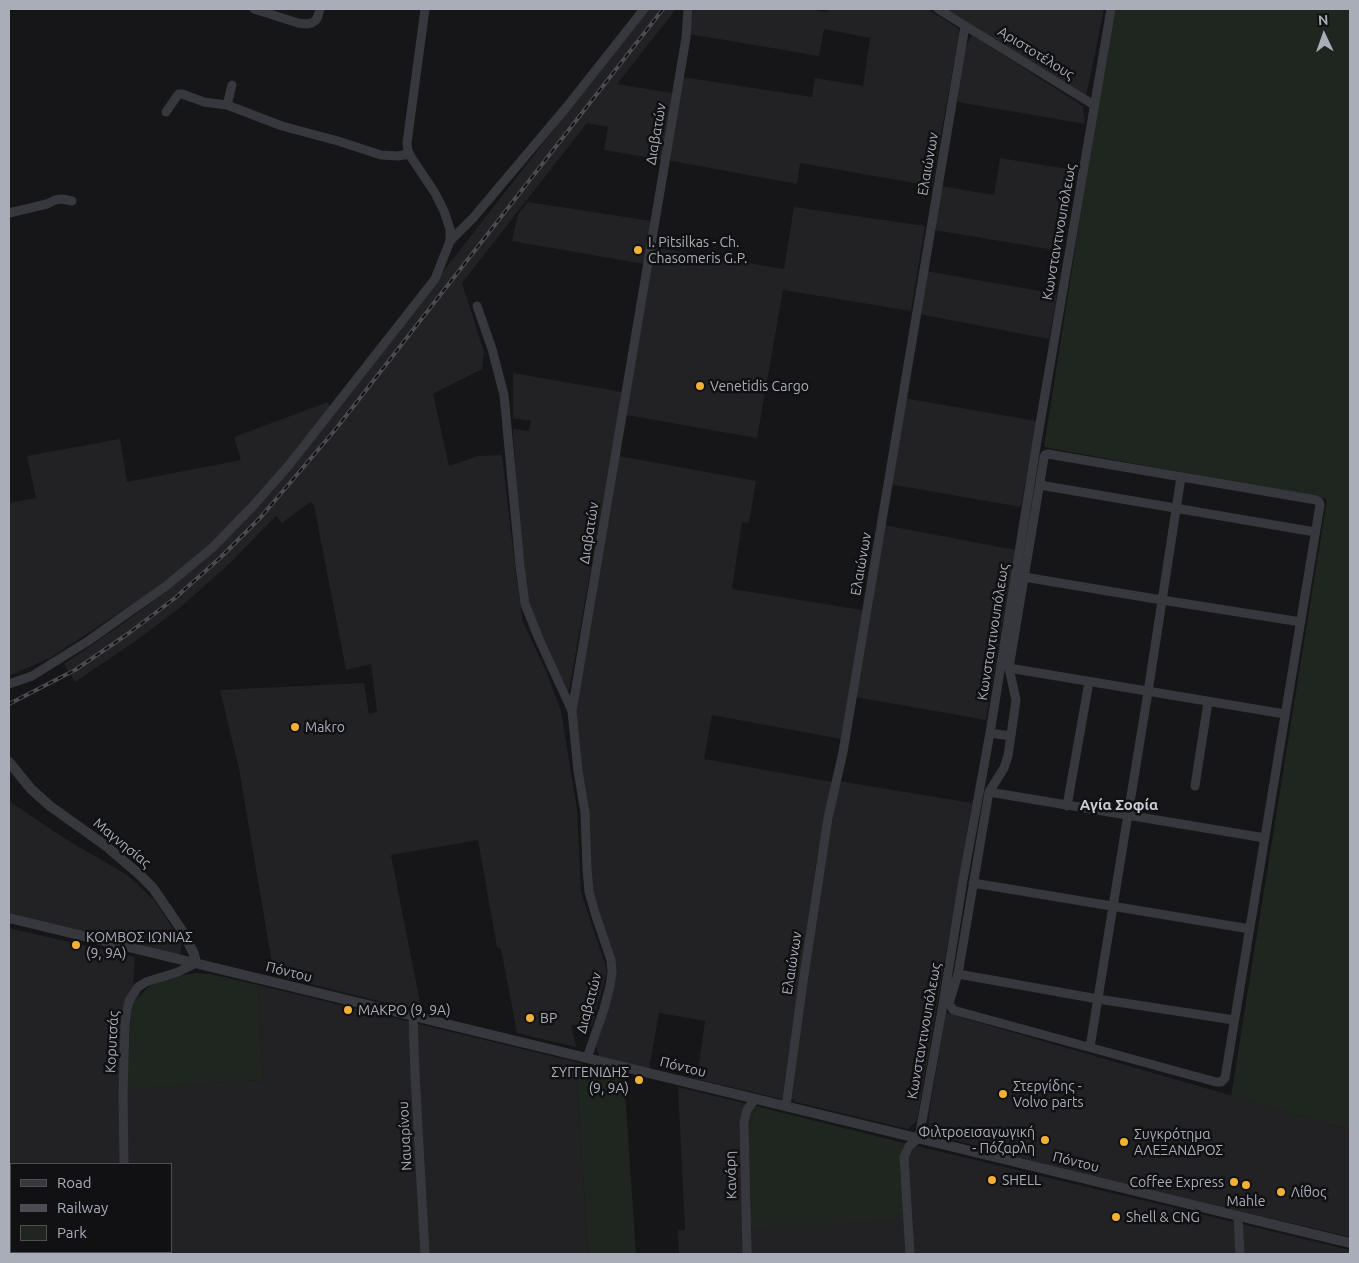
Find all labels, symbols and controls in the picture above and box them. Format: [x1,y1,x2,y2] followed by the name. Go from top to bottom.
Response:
[1299,10,1349,60] north arrow
[1318,12,1329,28] text: N
[995,23,1077,83] street label: Αριστοτέλους
[642,102,670,166] street label: Διαβατών
[914,131,942,197] street label: Ελαιώνων
[1039,163,1079,301] street label: Κωνσταντινουπόλεως
[648,234,747,266] place label: I. Pitsilkas - Ch. Chasomeris G.P.
[632,244,644,256] marker: I. Pitsilkas - Ch. Chasomeris G.P.
[710,378,809,394] place label: Venetidis Cargo
[694,380,706,392] marker: Venetidis Cargo
[576,501,602,565] street label: Διαβατών
[847,531,875,597] street label: Ελαιώνων
[974,562,1012,702] street label: Κωνσταντινουπόλεως
[305,719,345,735] place label: Makro
[289,721,301,733] marker: Makro
[1080,796,1158,814] district label: Αγία Σοφία
[90,815,154,871] street label: Μαγνησίας
[86,929,193,962] place label: ΚΟΜΒΟΣ ΙΩΝΙΑΣ (9, 9Α)
[779,930,805,996] street label: Ελαιώνων
[70,939,82,951] marker: ΚΟΜΒΟΣ ΙΩΝΙΑΣ (9, 9Α)
[264,958,314,986] street label: Πόντου
[904,962,944,1100] street label: Κωνσταντινουπόλεως
[573,971,605,1035] street label: Διαβατών
[358,1002,451,1018] place label: ΜΑΚΡΟ (9, 9Α)
[342,1004,354,1016] marker: ΜΑΚΡΟ (9, 9Α)
[540,1010,557,1026] place label: BP
[102,1011,122,1073] street label: Κορυτσάς
[524,1012,536,1024] marker: BP
[658,1053,708,1081] street label: Πόντου
[551,1064,629,1096] place label: ΣΥΓΓΕΝΙΔΗΣ (9, 9Α)
[633,1074,645,1086] marker: ΣΥΓΓΕΝΙΔΗΣ (9, 9Α)
[1013,1078,1084,1110] place label: Στεργίδης - Volvo parts
[997,1088,1009,1100] marker: Στεργίδης - Volvo parts
[395,1101,415,1171] street label: Ναυαρίνου
[918,1124,1035,1156] place label: Φιλτροεισαγωγική - Πόζαρλη
[1134,1126,1223,1158] place label: Συγκρότημα ΑΛΕΞΑΝΔΡΟΣ
[1039,1134,1051,1146] marker: Φιλτροεισαγωγική - Πόζαρλη
[1118,1136,1130,1148] marker: Συγκρότημα ΑΛΕΞΑΝΔΡΟΣ
[1051,1148,1101,1176] street label: Πόντου
[722,1151,740,1199] street label: Κανάρη
[10,1163,172,1253] legend
[1002,1172,1041,1188] place label: SHELL
[57,1174,92,1191] text: Road
[986,1174,998,1186] marker: SHELL
[1130,1174,1224,1190] place label: Coffee Express
[1228,1176,1240,1188] marker: Coffee Express
[1240,1179,1252,1191] marker: Mahle
[1291,1184,1326,1200] place label: Λίθος
[1275,1186,1287,1198] marker: Λίθος
[1227,1193,1265,1209] place label: Mahle
[57,1199,108,1216] text: Railway
[1126,1209,1200,1225] place label: Shell & CNG
[1110,1211,1122,1223] marker: Shell & CNG
[57,1224,87,1241] text: Park

